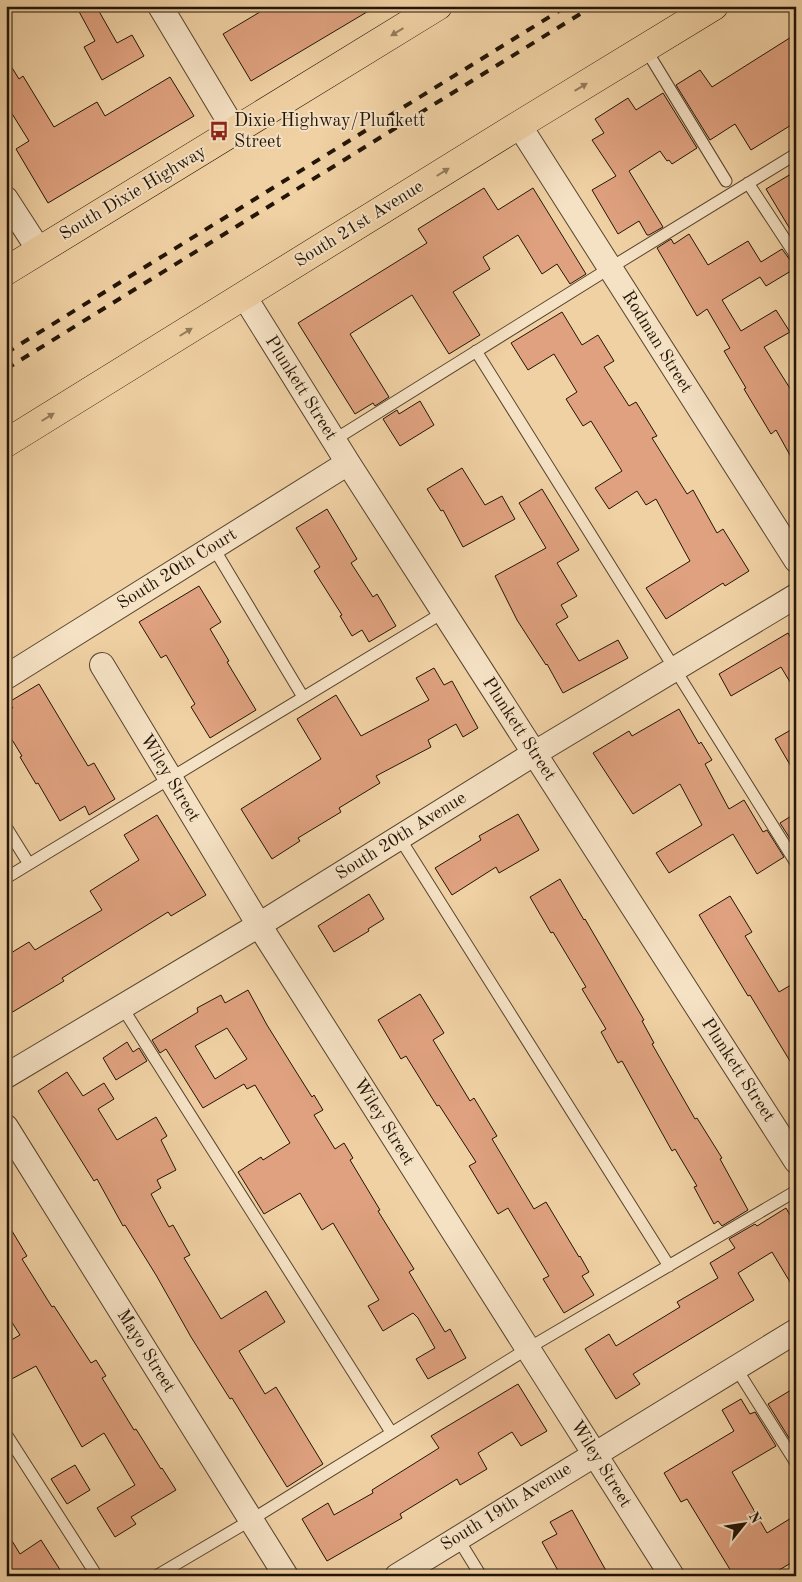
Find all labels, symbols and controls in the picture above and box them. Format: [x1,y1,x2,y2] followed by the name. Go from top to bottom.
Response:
[390,27,403,36] one-way arrow
[574,82,588,91] one-way arrow
[234,112,425,151] place label: Dixie Highway/Plunkett Street
[208,120,230,142] bus stop icon: Dixie Highway/Plunkett Street
[57,142,210,244] street label: South Dixie Highway
[436,167,449,177] one-way arrow
[291,177,427,271] street label: South 21st Avenue
[618,288,696,396] street label: Rodman Street
[179,327,192,337] one-way arrow
[262,333,340,443] street label: Plunkett Street
[41,413,54,422] one-way arrow
[114,525,240,613] street label: South 20th Court
[479,674,559,784] street label: Plunkett Street
[137,731,203,825] street label: Wiley Street
[333,789,469,883] street label: South 20th Avenue
[698,1015,778,1125] street label: Plunkett Street
[350,1075,418,1169] street label: Wiley Street
[113,1306,179,1396] street label: Mayo Street
[567,1417,635,1511] street label: Wiley Street
[438,1460,574,1554] street label: South 19th Avenue
[720,1500,770,1550] north arrow
[746,1510,763,1526] text: N

